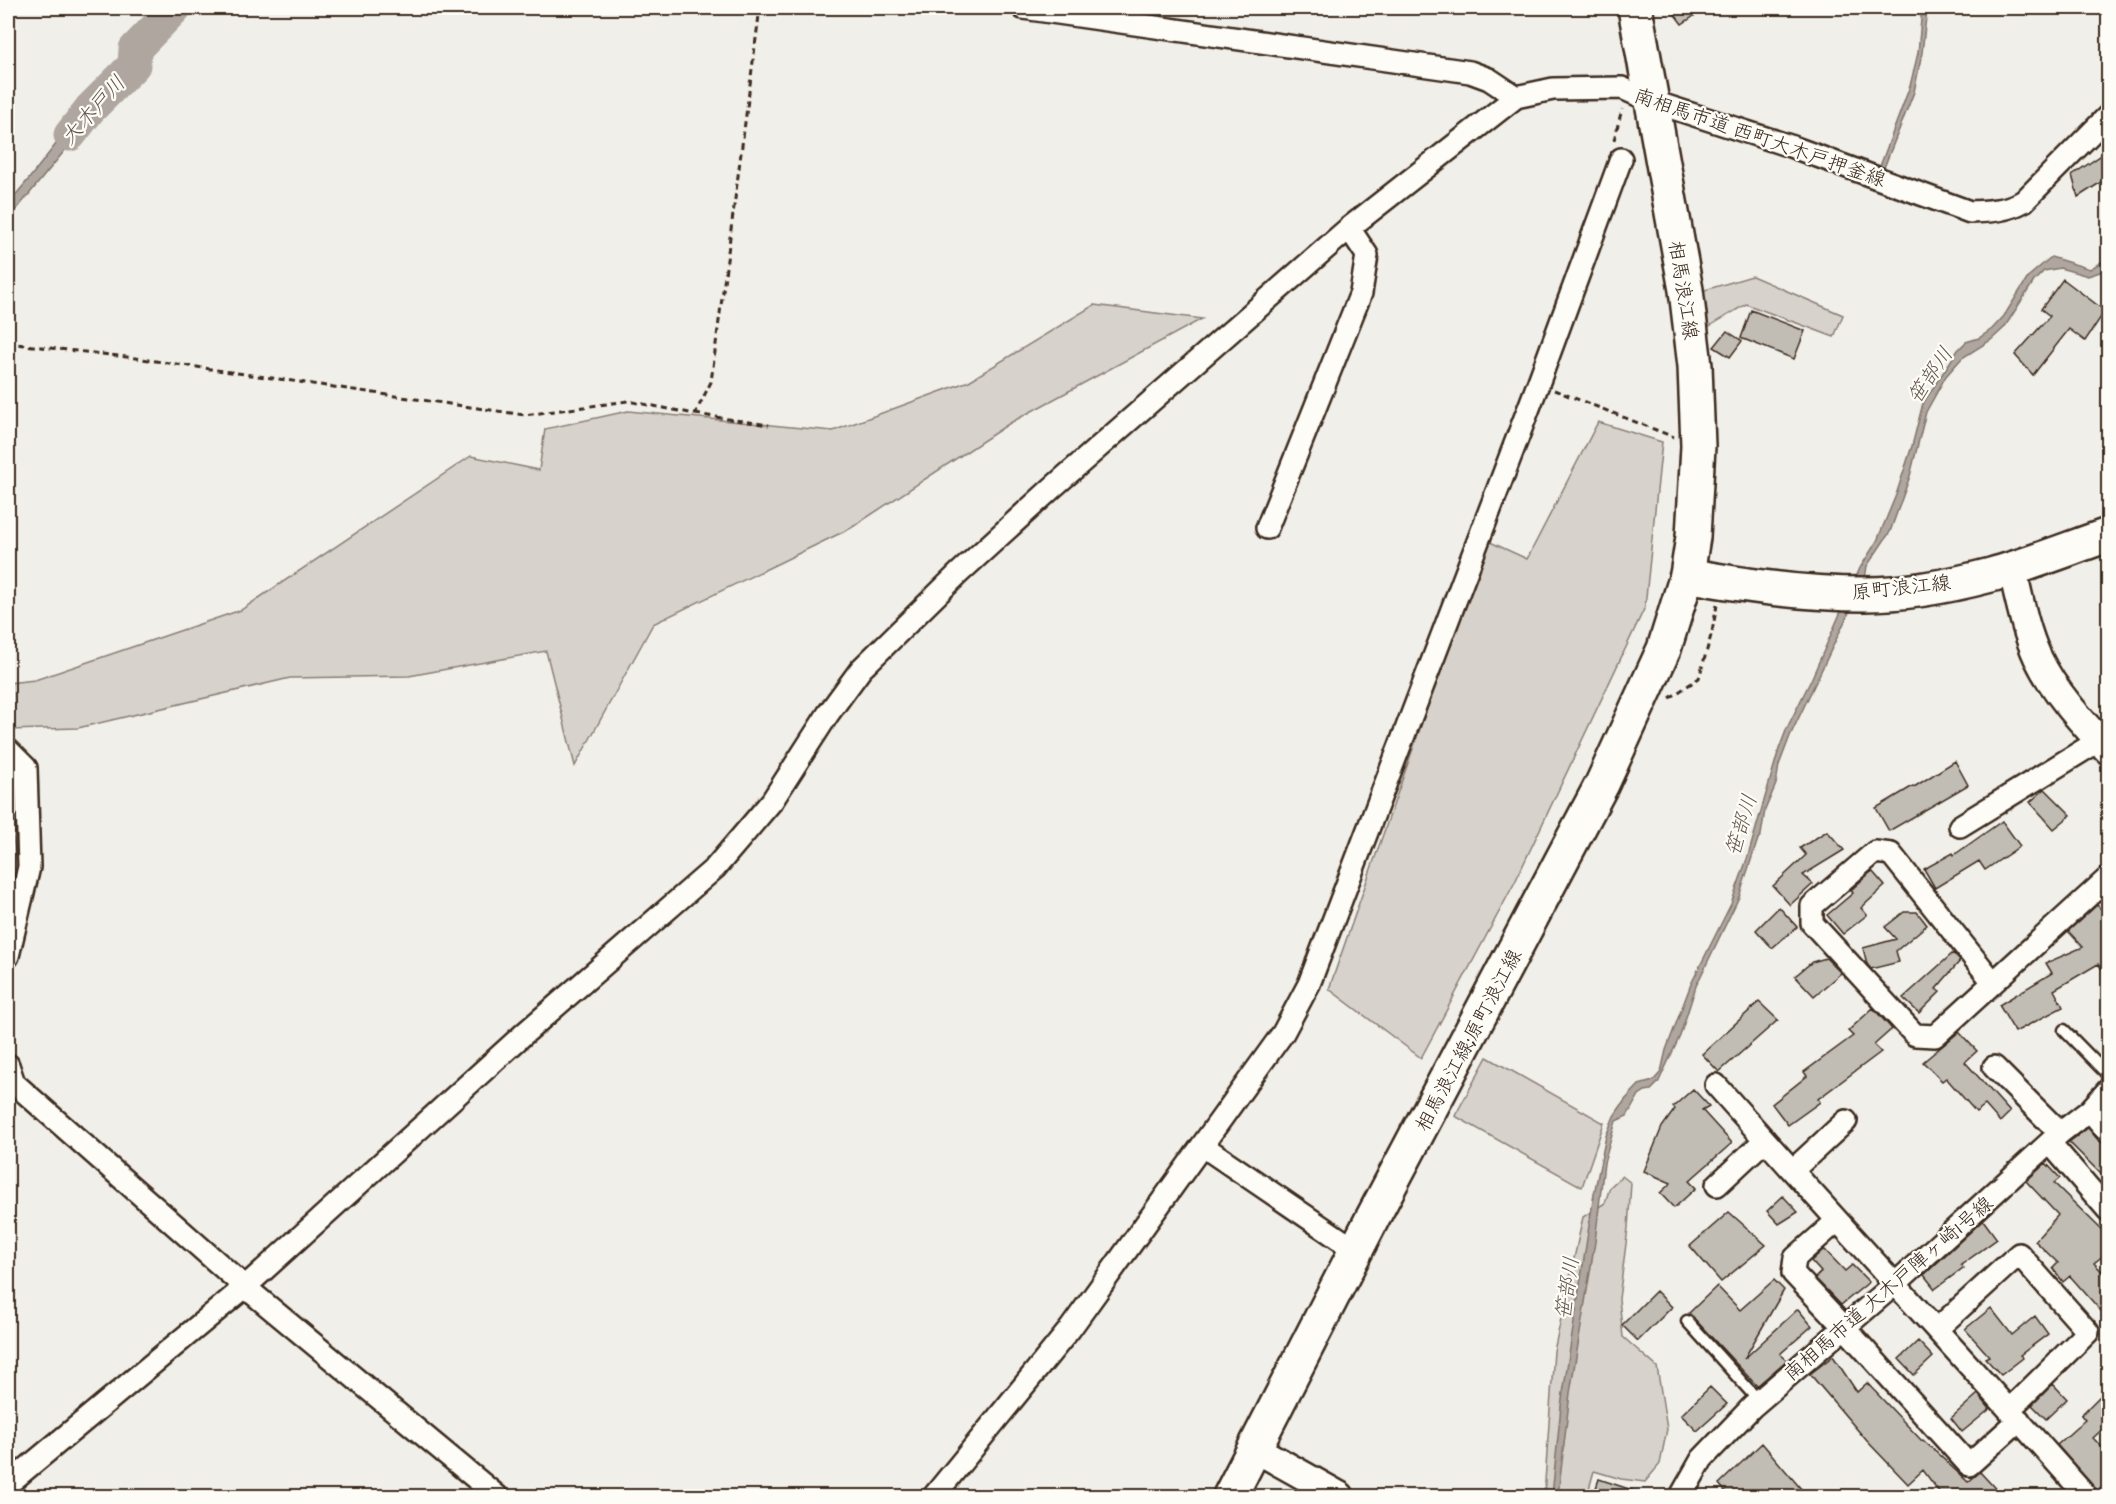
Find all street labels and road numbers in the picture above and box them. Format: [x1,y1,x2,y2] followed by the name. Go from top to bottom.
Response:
[1629,84,1889,196] street label: 南相馬市道 西町大木戸押釜線
[1659,239,1703,342] street label: 相馬浪江線
[1850,571,1953,609] street label: 原町浪江線
[1411,945,1531,1138] street label: 相馬浪江線;原町浪江線
[1779,1191,2001,1389] street label: 南相馬市道 大木戸陣ヶ崎1号線

